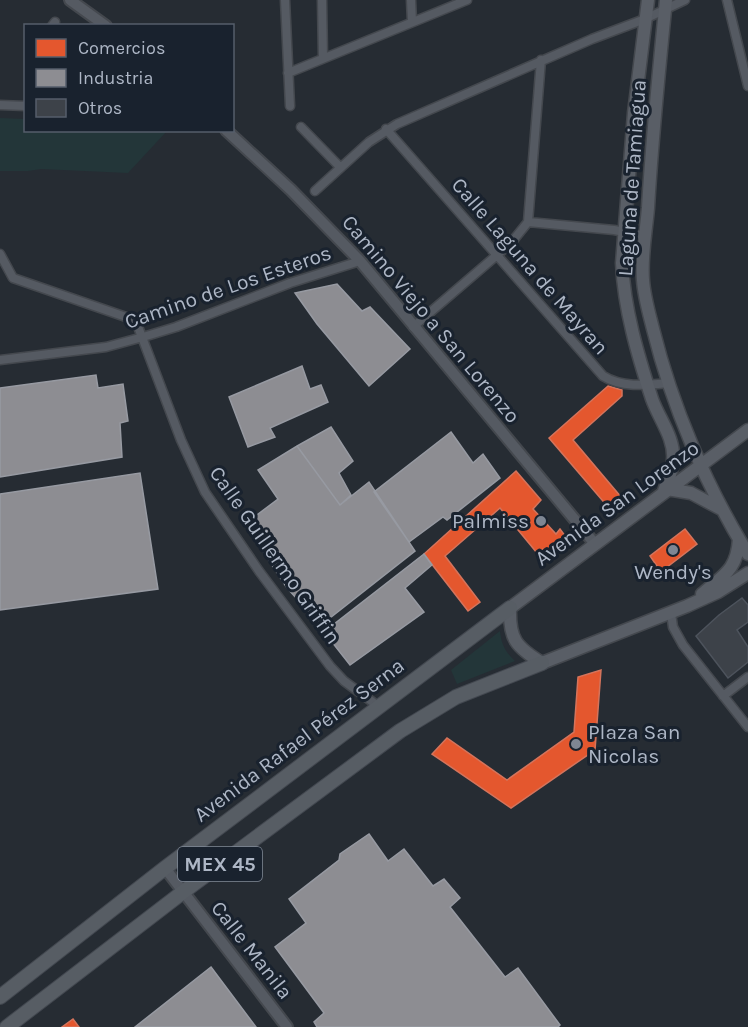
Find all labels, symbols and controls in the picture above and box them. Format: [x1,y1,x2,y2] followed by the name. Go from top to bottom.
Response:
[24,24,234,132] legend
[78,37,165,59] text: Comercios
[78,67,153,89] text: Industria
[613,79,651,277] street label: Laguna de Tamiagua
[78,97,122,119] text: Otros
[447,173,613,359] street label: Calle Laguna de Mayran
[337,210,525,428] street label: Camino Viejo a San Lorenzo
[122,240,334,334] street label: Camino de Los Esteros
[530,436,704,570] street label: Avenida San Lorenzo
[205,462,345,648] street label: Calle Guillermo Griffin
[452,509,529,533] place label: Palmiss
[534,514,548,528] marker: Palmiss
[666,543,680,557] marker: Wendy's
[634,560,712,584] place label: Wendy's
[189,653,409,827] street label: Avenida Rafael Pérez Serna
[588,720,681,768] place label: Plaza San Nicolas
[569,737,583,751] marker: Plaza San Nicolas
[178,847,262,881] road number: MEX 45
[206,896,298,1004] street label: Calle Manila

